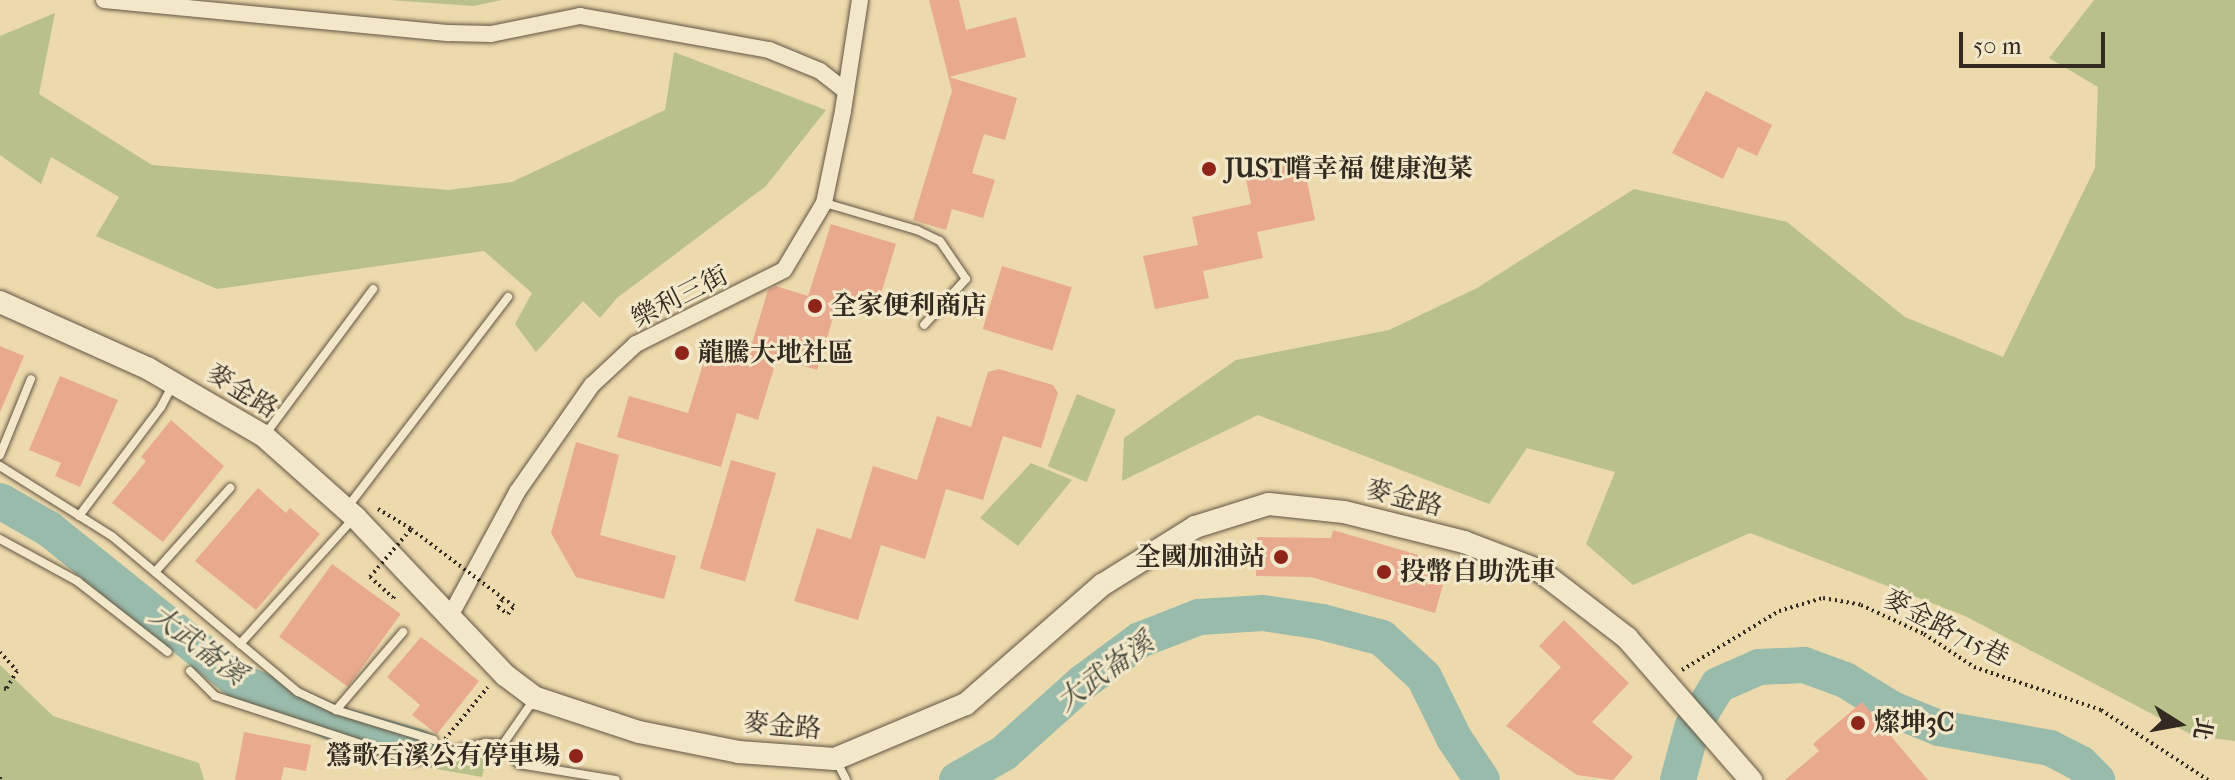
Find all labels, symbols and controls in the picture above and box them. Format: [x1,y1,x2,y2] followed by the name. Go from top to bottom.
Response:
[1963,16,2109,66] scale bar
[1973,32,2022,60] text: 50 m
[1225,153,1474,185] place label: JUST嚐幸福 健康泡菜
[1200,160,1218,178] marker: JUST嚐幸福 健康泡菜
[627,259,733,335] street label: 樂利三街
[831,290,987,322] place label: 全家便利商店
[806,297,824,315] marker: 全家便利商店
[698,337,854,369] place label: 龍騰大地社區
[673,344,691,362] marker: 龍騰大地社區
[201,357,283,425] street label: 麥金路
[1362,473,1446,523] street label: 麥金路
[1135,541,1265,573] place label: 全國加油站
[1272,548,1290,566] marker: 全國加油站
[1400,556,1556,588] place label: 投幣自助洗車
[1375,563,1393,581] marker: 投幣自助洗車
[1878,583,2014,673] street label: 麥金路715巷
[143,598,253,692] water label: 大武崙溪
[1050,625,1160,719] water label: 大武崙溪
[2139,684,2219,764] north arrow
[742,707,822,745] street label: 麥金路
[1874,707,1954,739] place label: 燦坤3C
[1849,714,1867,732] marker: 燦坤3C
[2188,715,2217,742] text: 北
[326,740,560,772] place label: 鶯歌石溪公有停車場
[567,747,585,765] marker: 鶯歌石溪公有停車場

